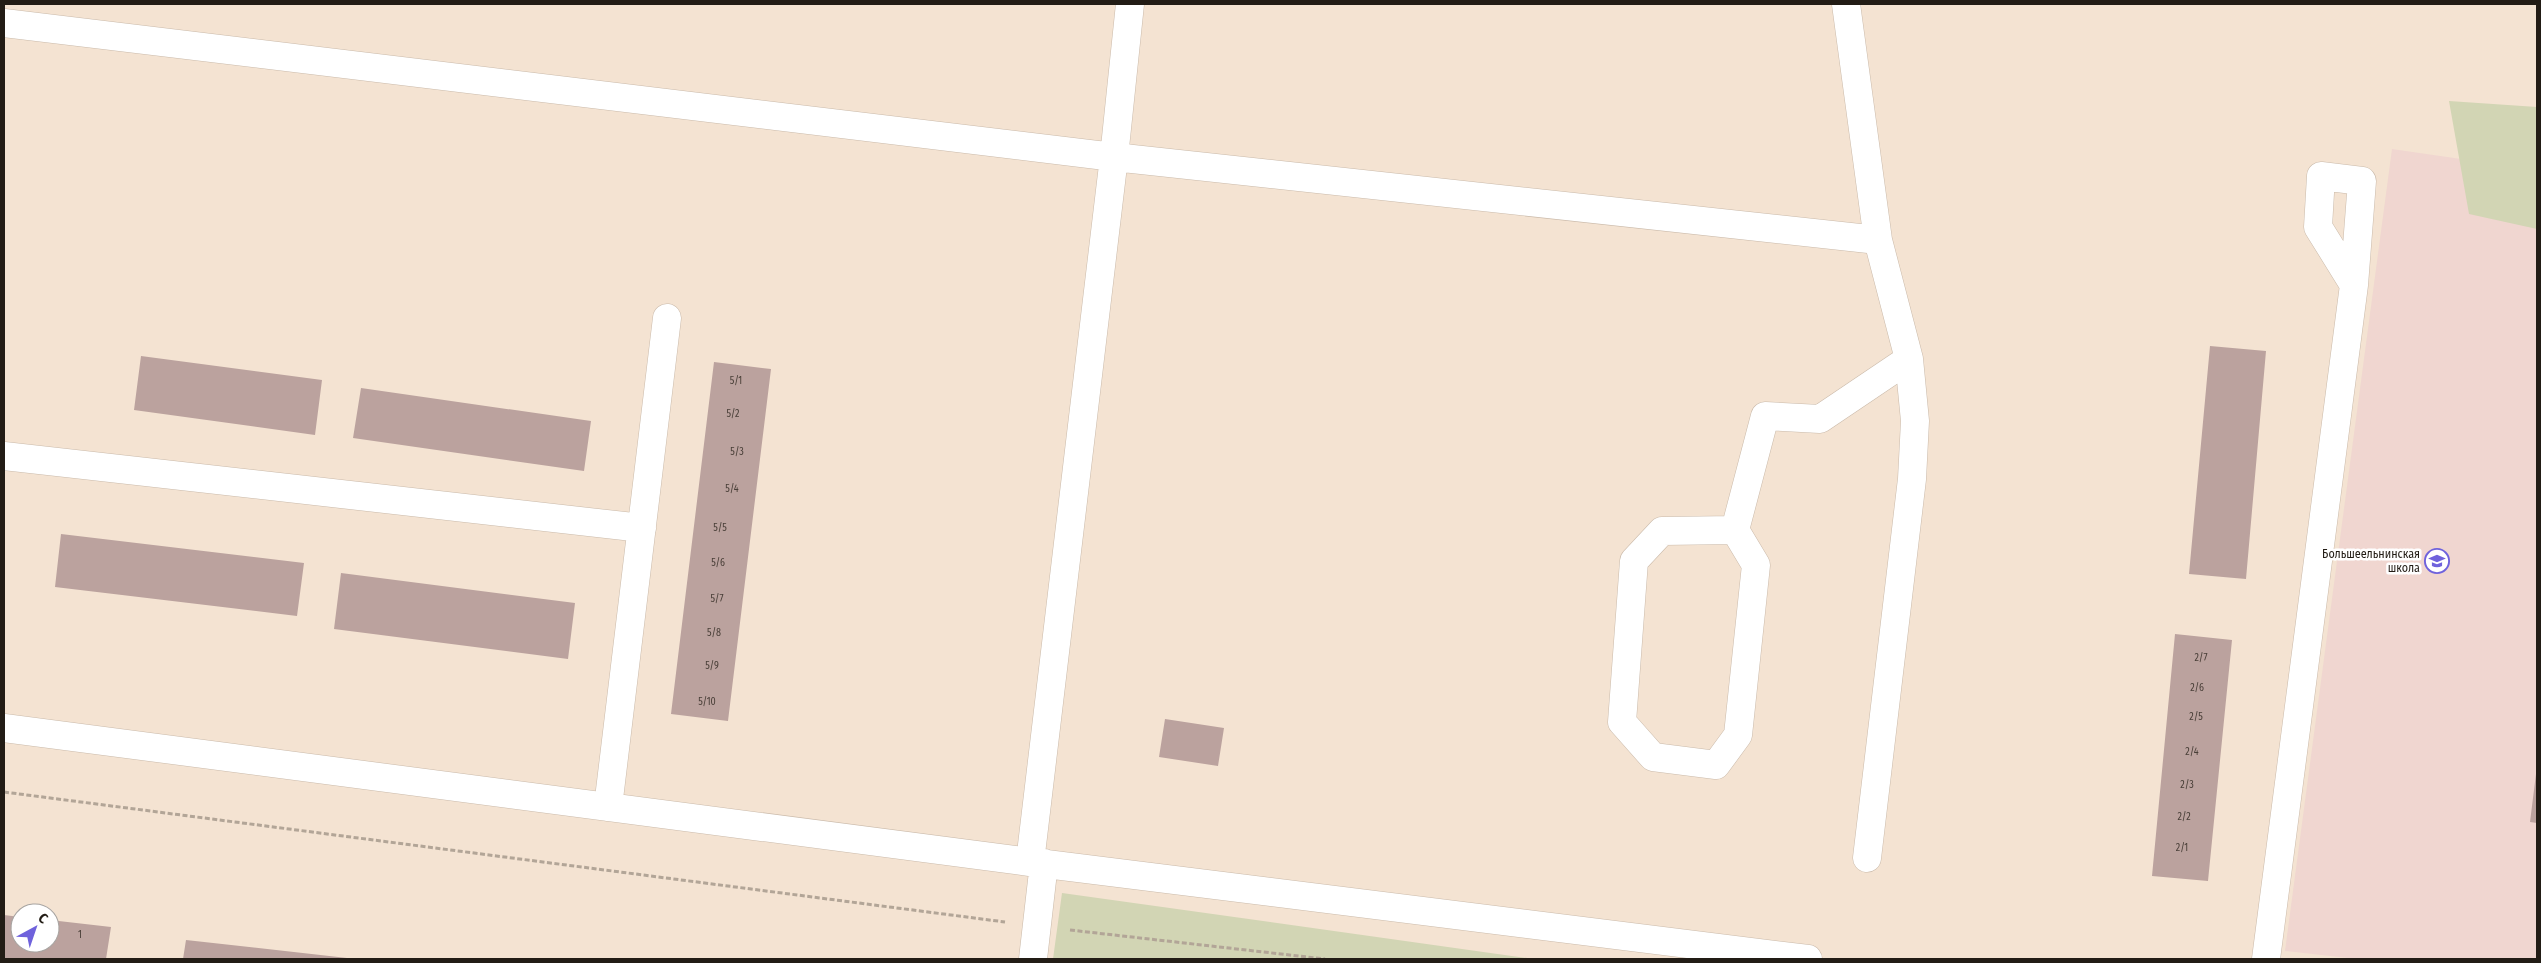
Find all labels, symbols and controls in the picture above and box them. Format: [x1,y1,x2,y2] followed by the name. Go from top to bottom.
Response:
[730,375,742,387] house number: 5/1
[726,408,740,420] house number: 5/2
[730,446,744,458] house number: 5/3
[725,483,739,495] house number: 5/4
[713,522,727,534] house number: 5/5
[2322,547,2420,575] place label: Большеельнинская школа
[2424,548,2450,574] school or university icon: Большеельнинская школа
[711,557,725,569] house number: 5/6
[710,593,724,605] house number: 5/7
[707,627,721,639] house number: 5/8
[2194,652,2208,664] house number: 2/7
[705,660,719,672] house number: 5/9
[2190,682,2204,694] house number: 2/6
[698,696,716,708] house number: 5/10
[2189,711,2203,723] house number: 2/5
[2185,746,2199,758] house number: 2/4
[2180,779,2194,791] house number: 2/3
[2177,811,2191,823] house number: 2/2
[2176,842,2188,854] house number: 2/1
[10,903,60,953] north arrow
[35,910,52,928] text: С
[78,929,82,941] house number: 1

